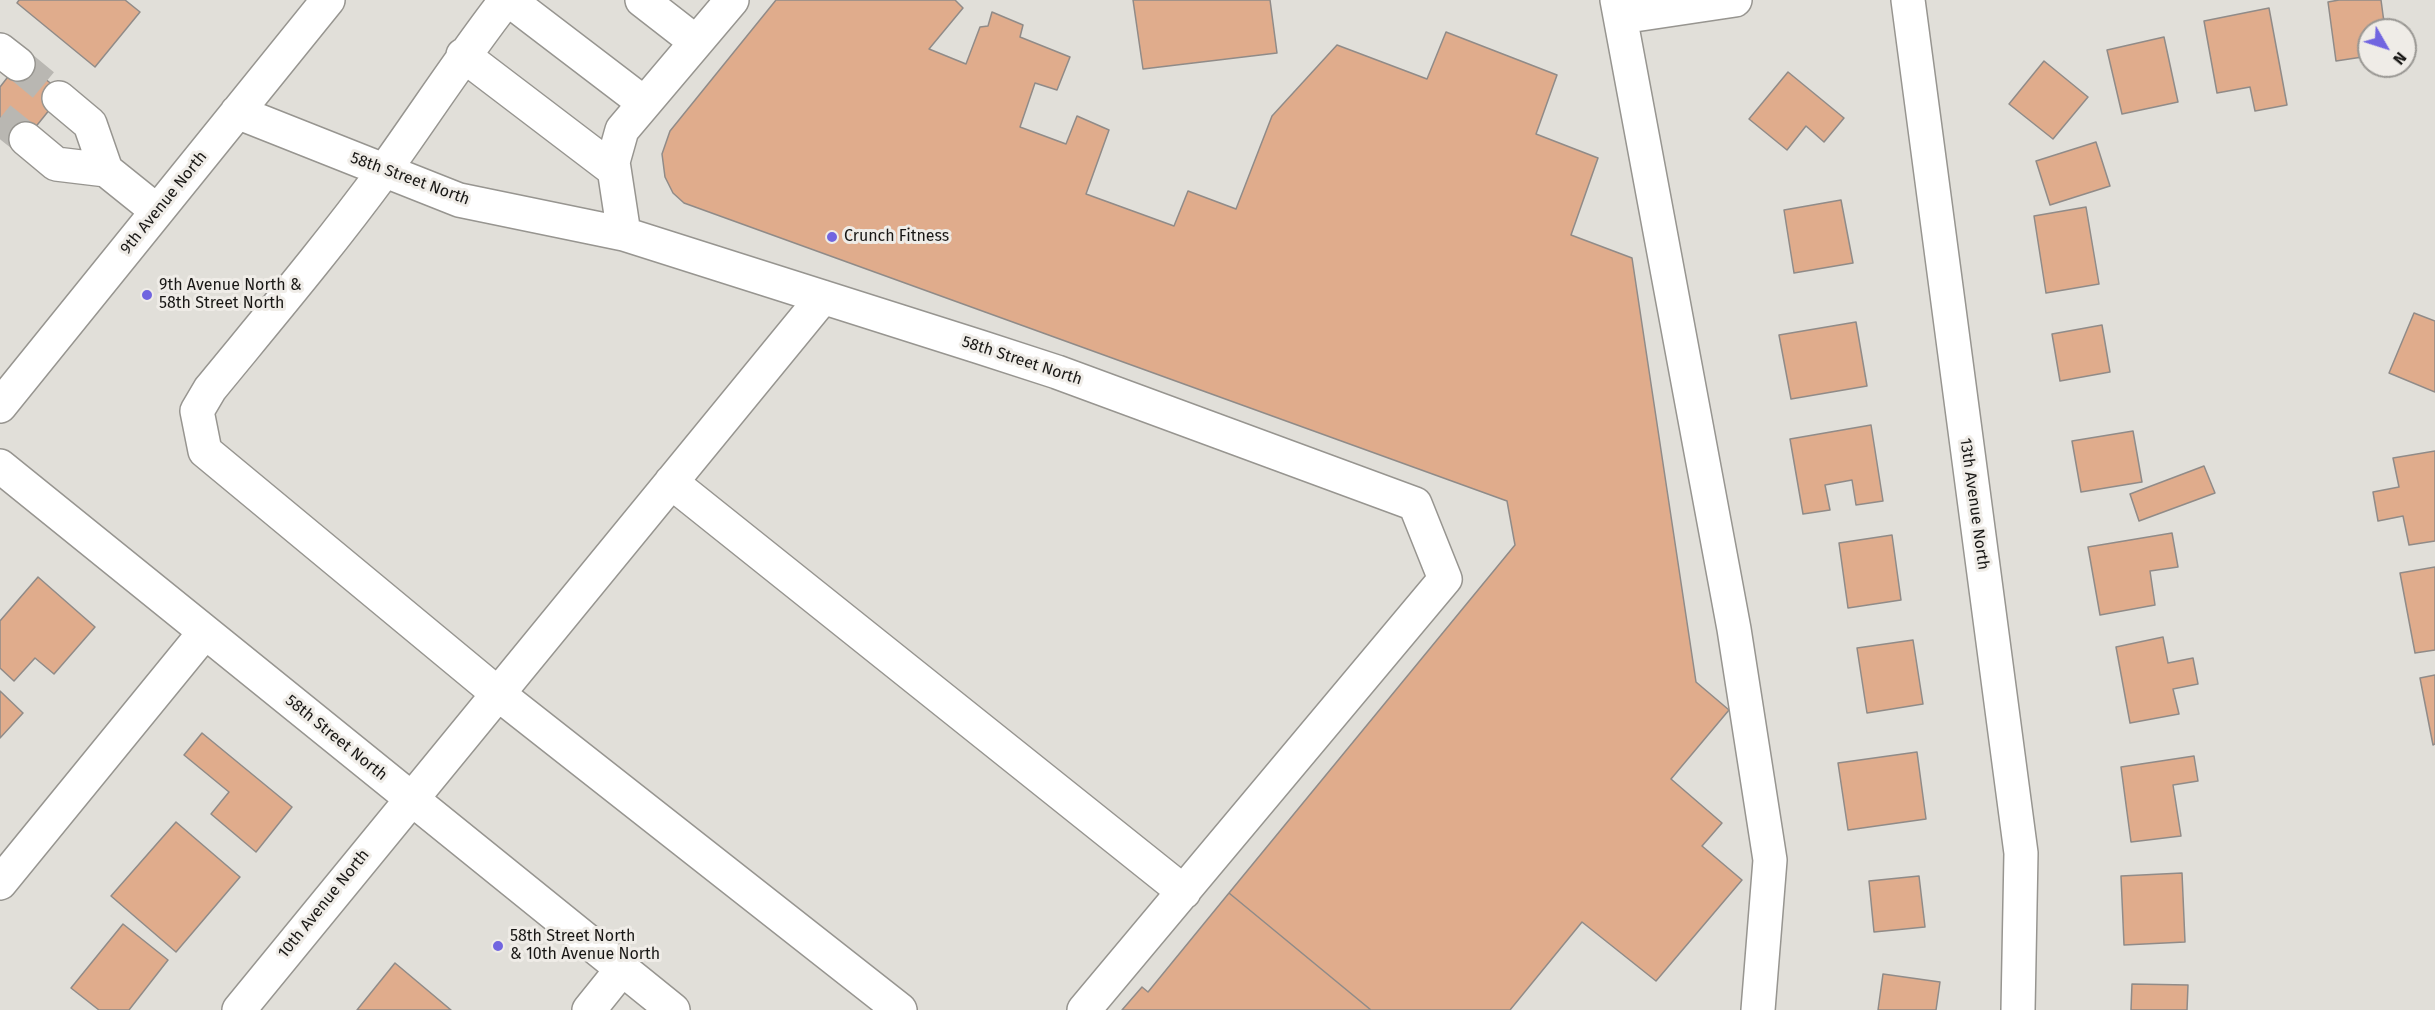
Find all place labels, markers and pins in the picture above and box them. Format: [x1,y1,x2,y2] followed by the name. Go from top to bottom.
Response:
[844,227,949,247] place label: Crunch Fitness
[825,230,839,244] marker: Crunch Fitness
[159,276,302,314] place label: 9th Avenue North & 58th Street North
[140,288,154,302] marker: 9th Avenue North & 58th Street North
[510,927,660,965] place label: 58th Street North & 10th Avenue North
[491,939,505,953] marker: 58th Street North & 10th Avenue North

